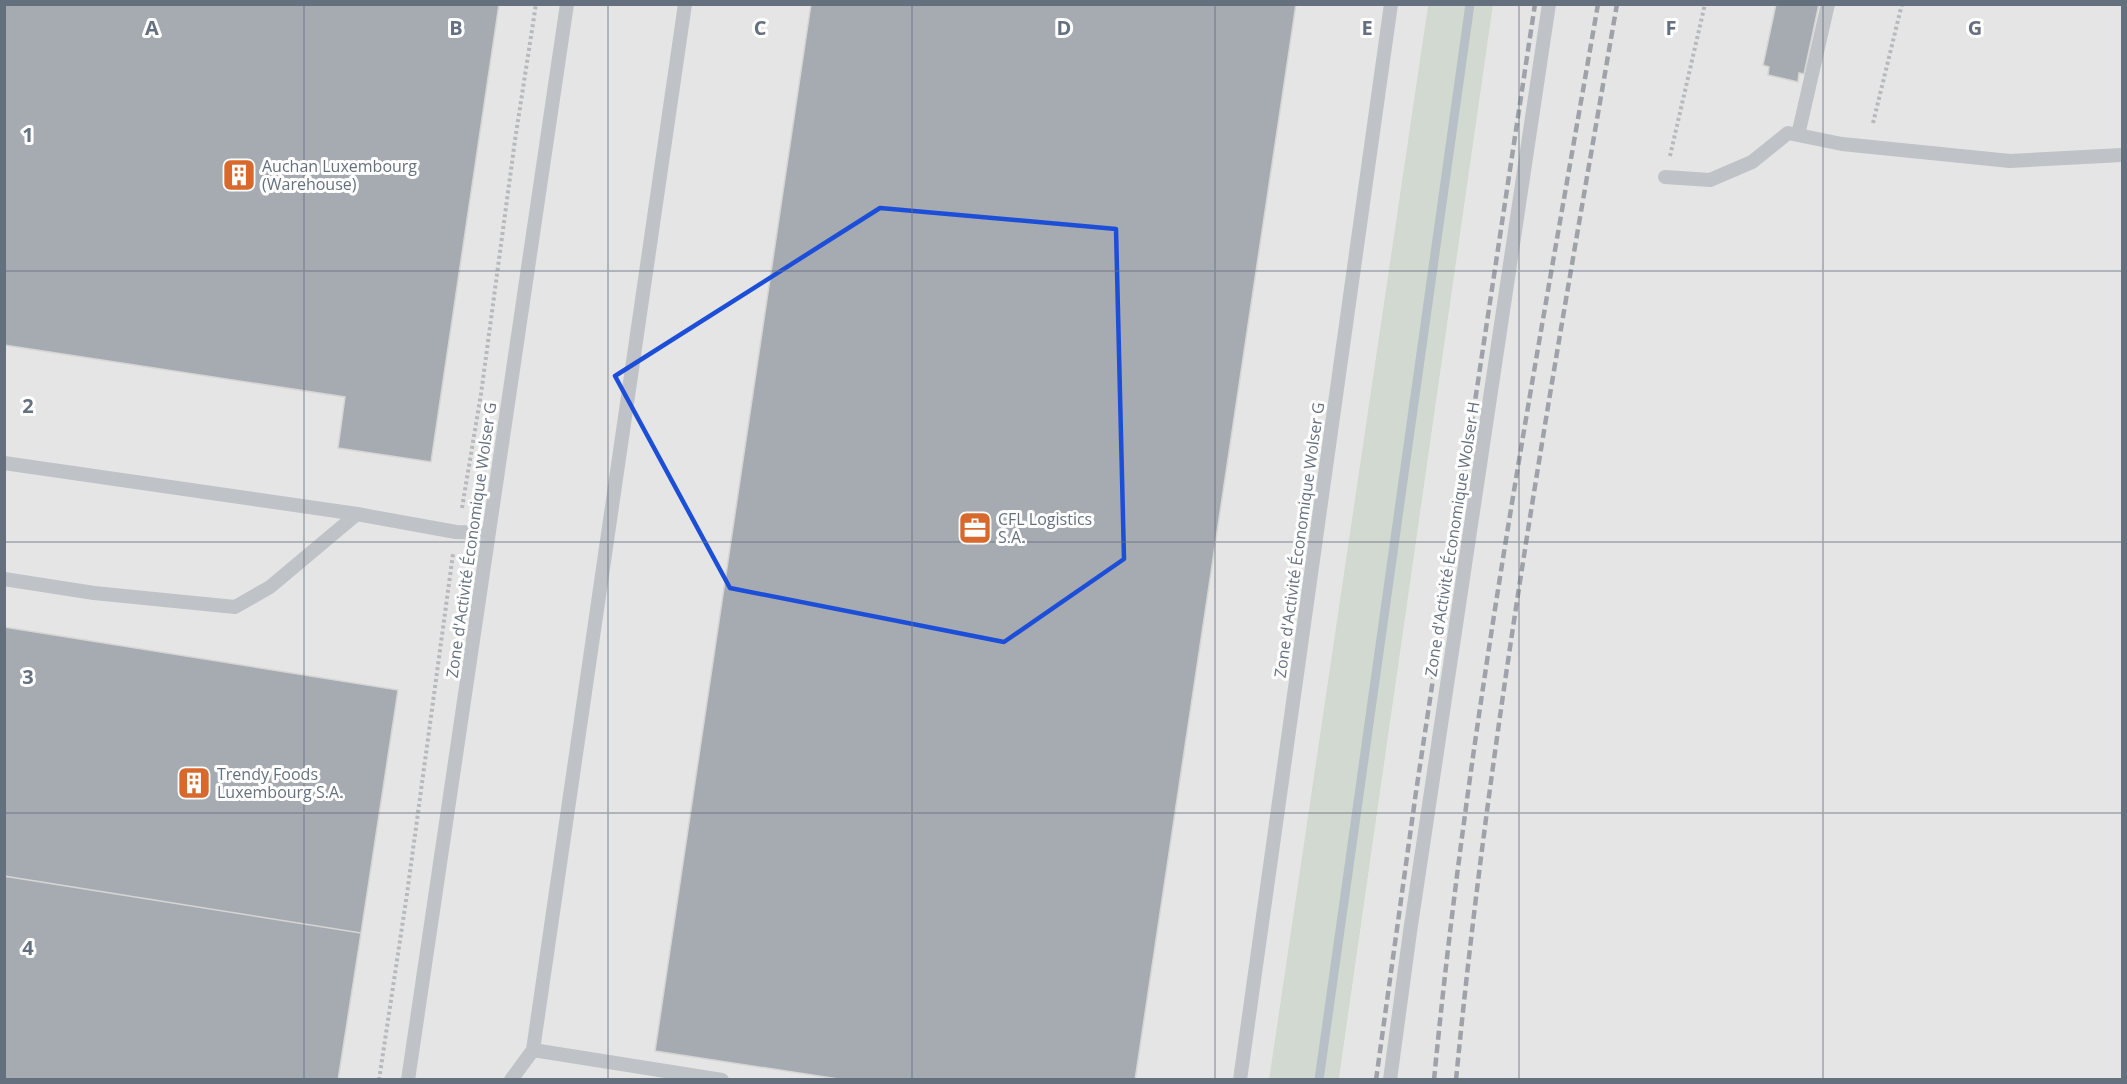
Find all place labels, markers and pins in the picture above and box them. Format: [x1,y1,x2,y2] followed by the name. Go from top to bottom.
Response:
[262,155,417,195] place label: Auchan Luxembourg (Warehouse)
[221,157,257,193] building icon: Auchan Luxembourg (Warehouse)
[998,508,1092,548] place label: CFL Logistics S.A.
[957,510,993,546] office icon: CFL Logistics S.A.
[217,763,343,803] place label: Trendy Foods Luxembourg S.A.
[176,765,212,801] building icon: Trendy Foods Luxembourg S.A.

